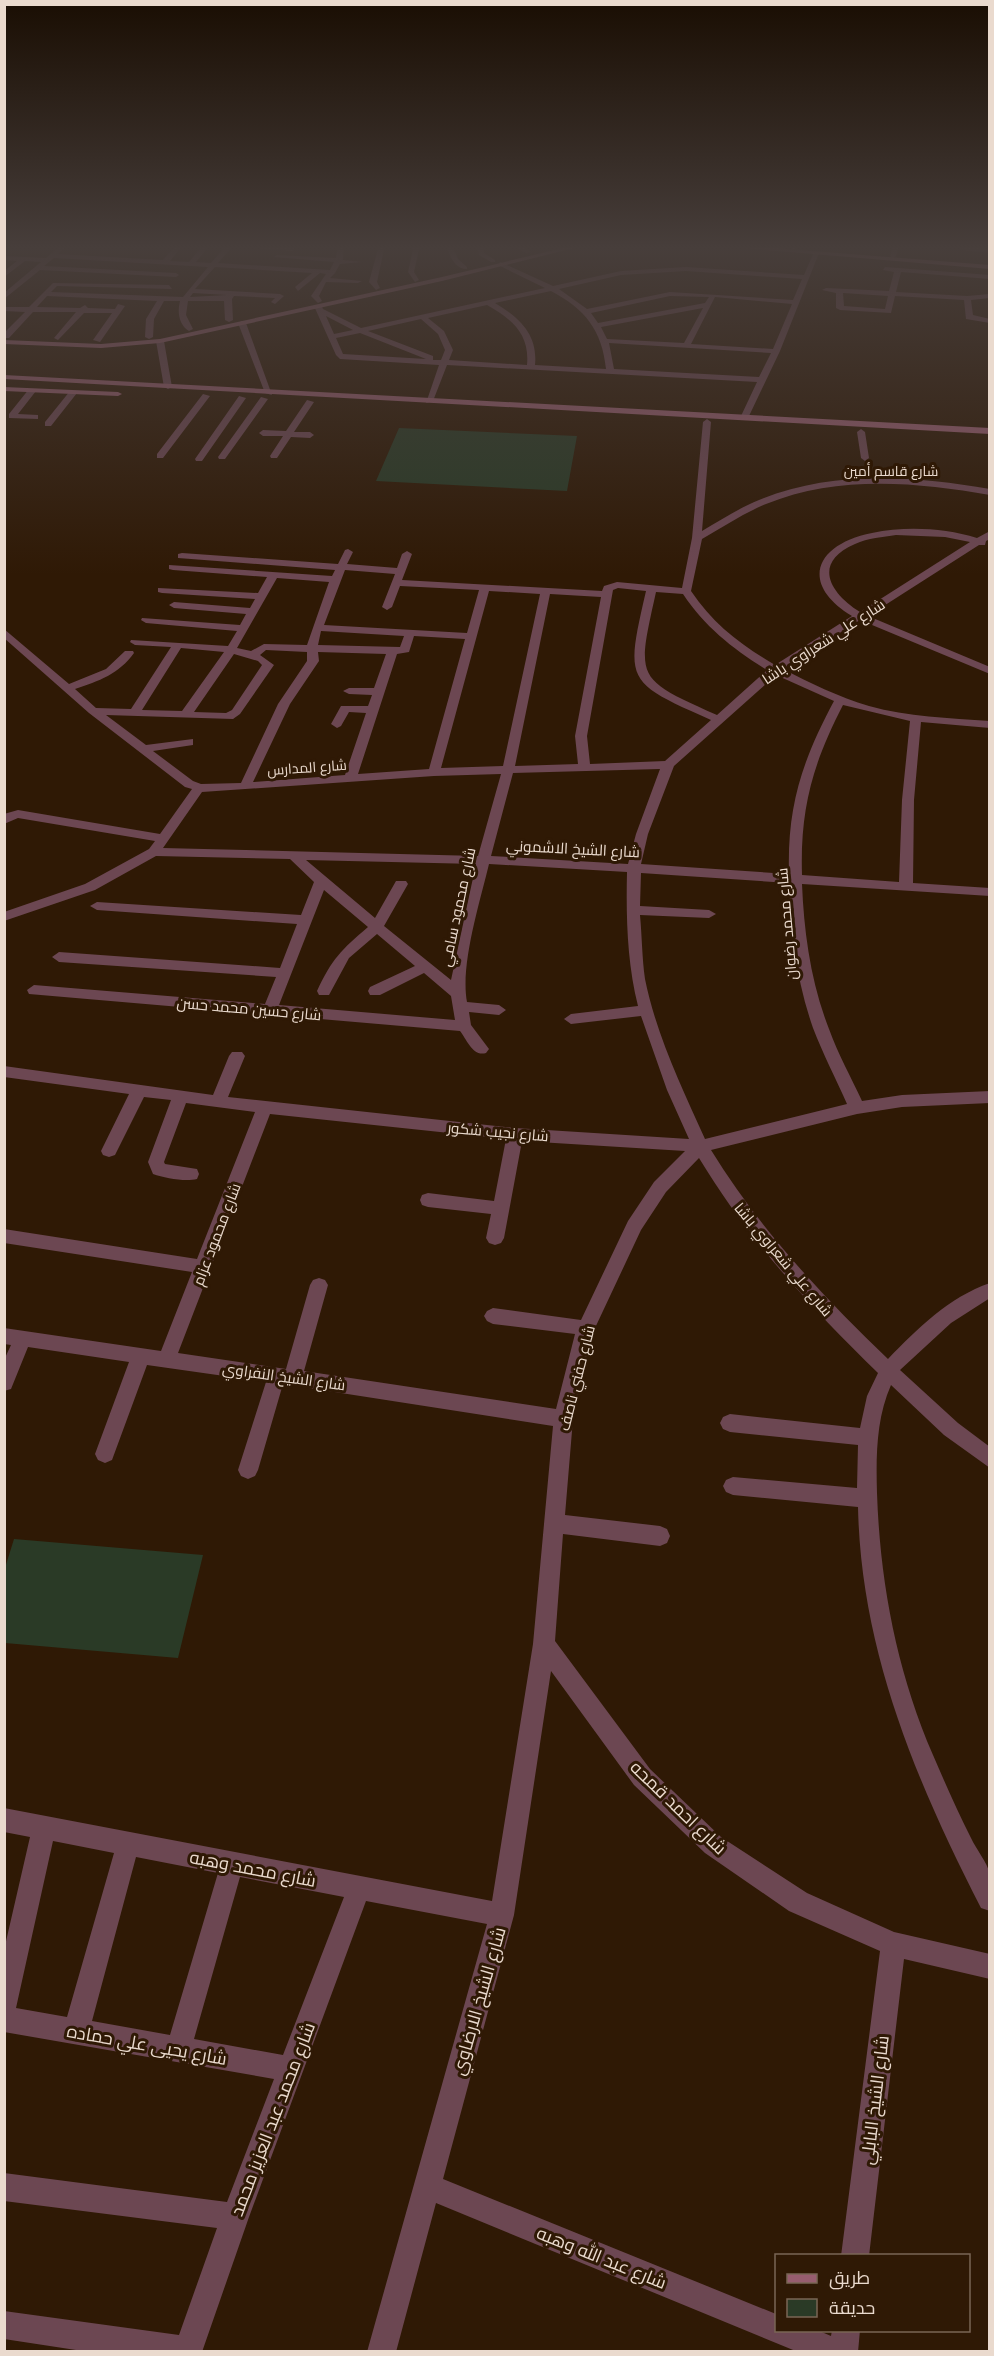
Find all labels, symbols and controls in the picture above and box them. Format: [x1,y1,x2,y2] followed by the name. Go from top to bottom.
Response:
[844,461,938,481] street label: شارع قاسم أمين
[758,594,890,691] street label: شارع علي شعراوي باشا
[267,755,347,779] street label: شارع المدارس
[505,835,640,864] street label: شارع الشيخ الاشموني
[435,846,482,969] street label: شارع محمود سامي
[771,867,803,981] street label: شارع محمد رضوان
[176,992,322,1026] street label: شارع حسين محمد حسن
[445,1117,549,1147] street label: شارع نجيب شكور
[187,1180,247,1289] street label: شارع محمود عزام
[728,1198,838,1322] street label: شارع علي شعراوي باشا
[553,1323,602,1434] street label: شارع حفني ناصف
[221,1357,347,1398] street label: شارع الشيخ النفراوي
[625,1755,732,1860] street label: شارع احمد قمحه
[188,1844,318,1893] street label: شارع محمد وهبه
[445,1924,514,2079] street label: شارع الشيخ الارضاوي
[65,2018,229,2073] street label: شارع يحيى علي حماده
[224,2019,321,2220] street label: شارع محمد عبد العزيز محمد
[854,2034,897,2166] street label: شارع الشيخ البابلي
[533,2220,671,2295] street label: شارع عبد الله وهبه
[775,2254,970,2332] legend
[829,2265,870,2290] text: طريق
[829,2295,875,2319] text: حديقة

